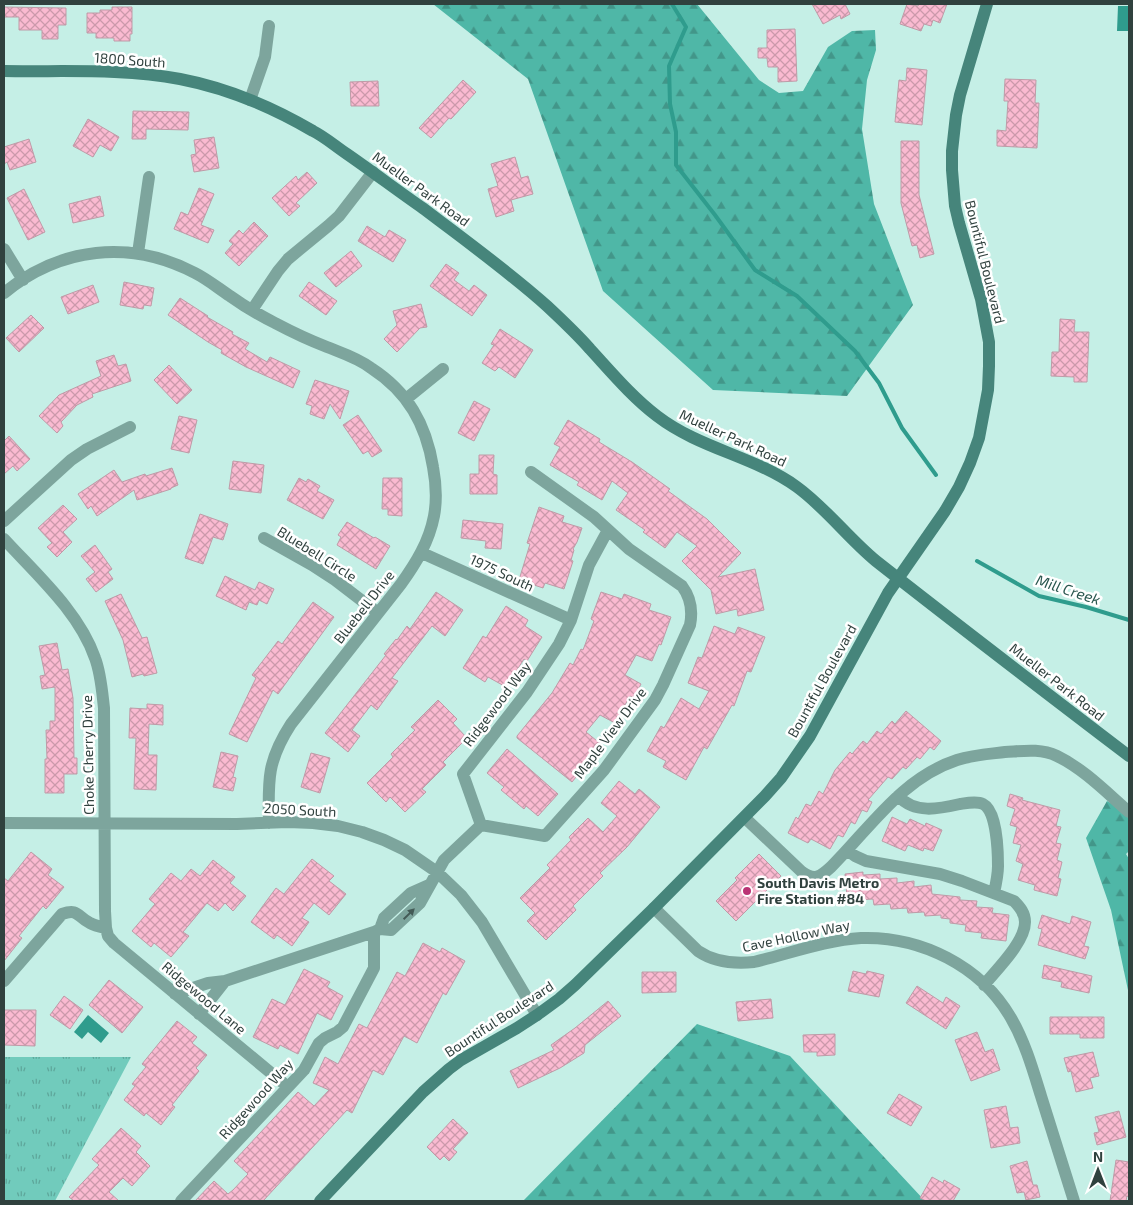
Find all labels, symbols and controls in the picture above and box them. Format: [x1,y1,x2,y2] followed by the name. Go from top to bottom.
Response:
[94,49,166,70] street label: 1800 South
[369,148,473,230] street label: Mueller Park Road
[962,198,1009,325] street label: Bountiful Boulevard
[677,405,789,470] street label: Mueller Park Road
[274,522,360,585] street label: Bluebell Circle
[468,550,537,595] street label: 1975 South
[330,567,397,647] street label: Bluebell Drive
[1034,570,1103,608] water label: Mill Creek
[783,621,860,740] street label: Bountiful Boulevard
[1006,639,1108,724] street label: Mueller Park Road
[459,657,534,750] street label: Ridgewood Way
[570,684,649,782] street label: Maple View Drive
[78,695,97,815] street label: Choke Cherry Drive
[263,799,337,820] street label: 2050 South
[757,874,879,907] place label: South Davis Metro Fire Station #84
[741,885,753,897] marker: South Davis Metro Fire Station #84
[403,908,415,920] one-way arrow
[741,916,852,955] street label: Cave Hollow Way
[159,958,250,1038] street label: Ridgewood Lane
[441,977,556,1060] street label: Bountiful Boulevard
[215,1055,296,1142] street label: Ridgewood Way
[1073,1145,1123,1195] north arrow
[1093,1148,1103,1165] text: N

